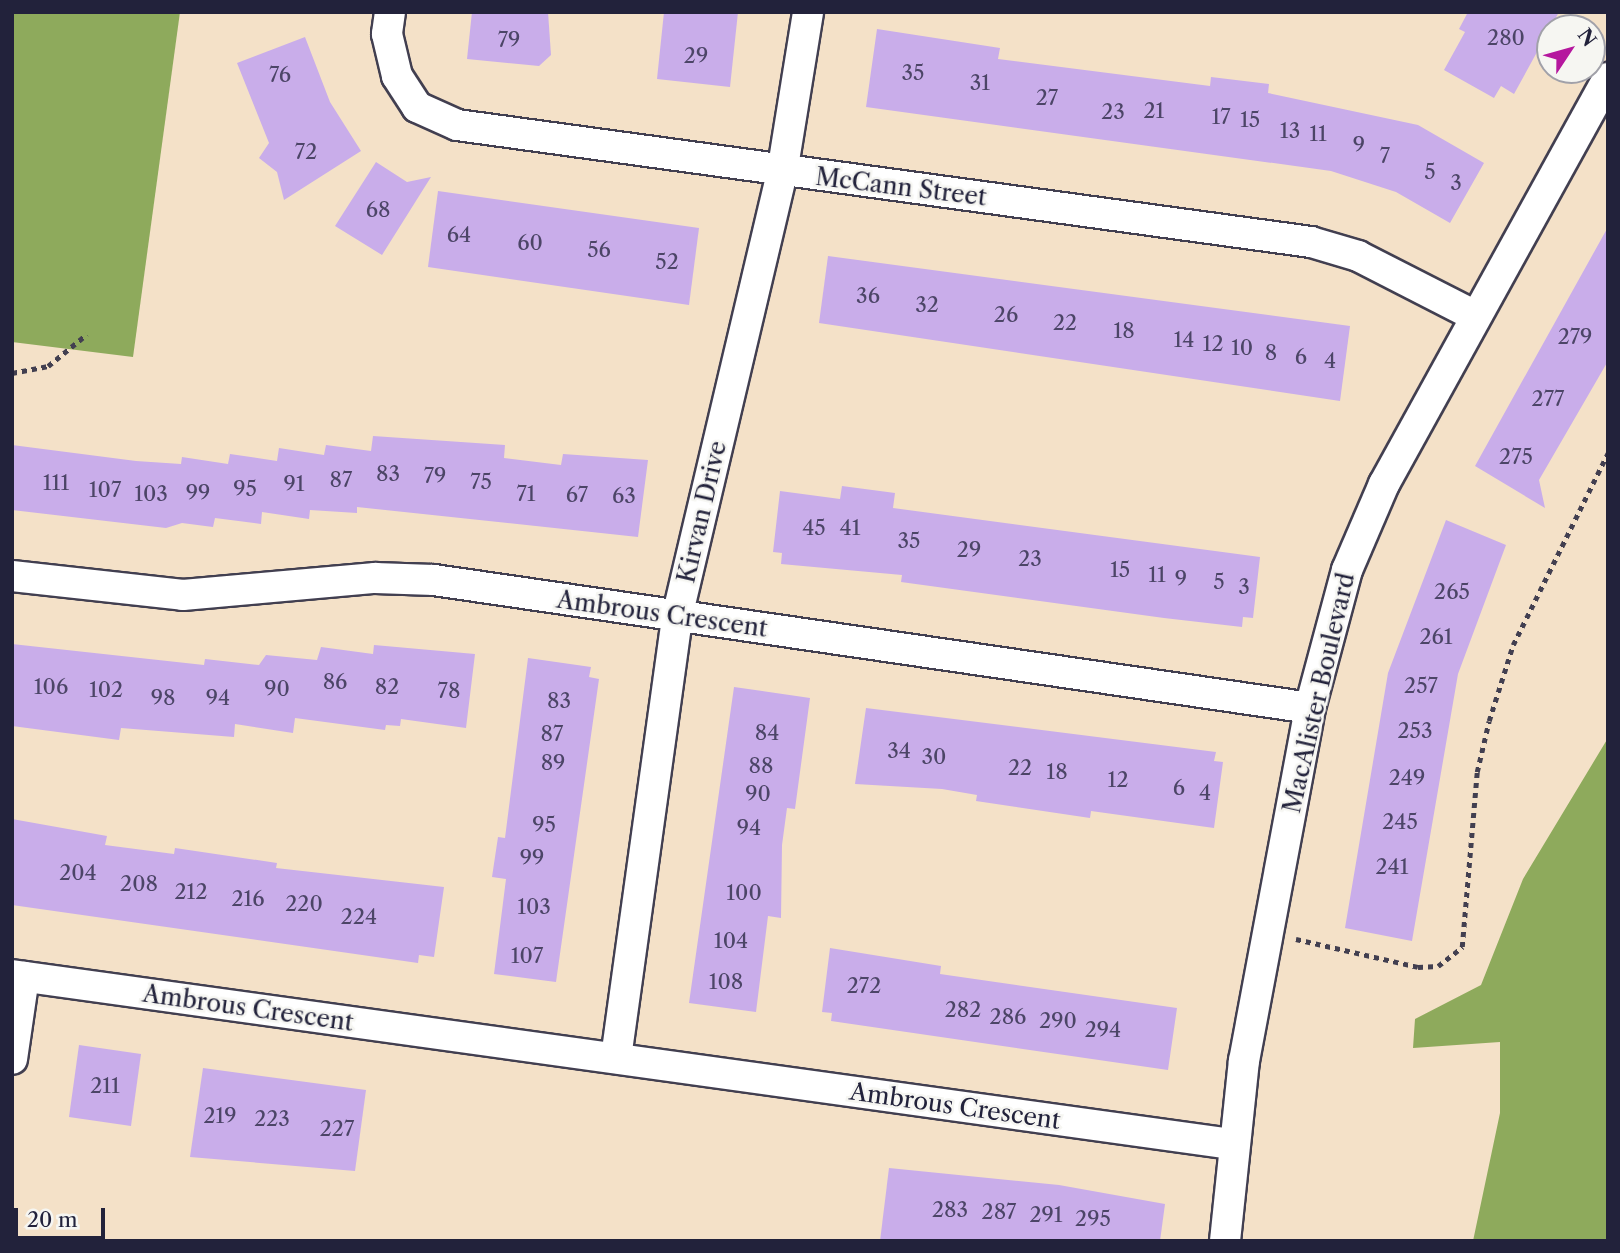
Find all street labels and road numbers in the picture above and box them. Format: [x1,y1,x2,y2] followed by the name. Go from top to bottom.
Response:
[814,162,988,212] street label: McCann Street
[672,438,732,586] street label: Kirvan Drive
[1277,570,1361,816] street label: MacAlister Boulevard
[555,585,769,643] street label: Ambrous Crescent
[141,979,355,1037] street label: Ambrous Crescent
[848,1077,1062,1135] street label: Ambrous Crescent

